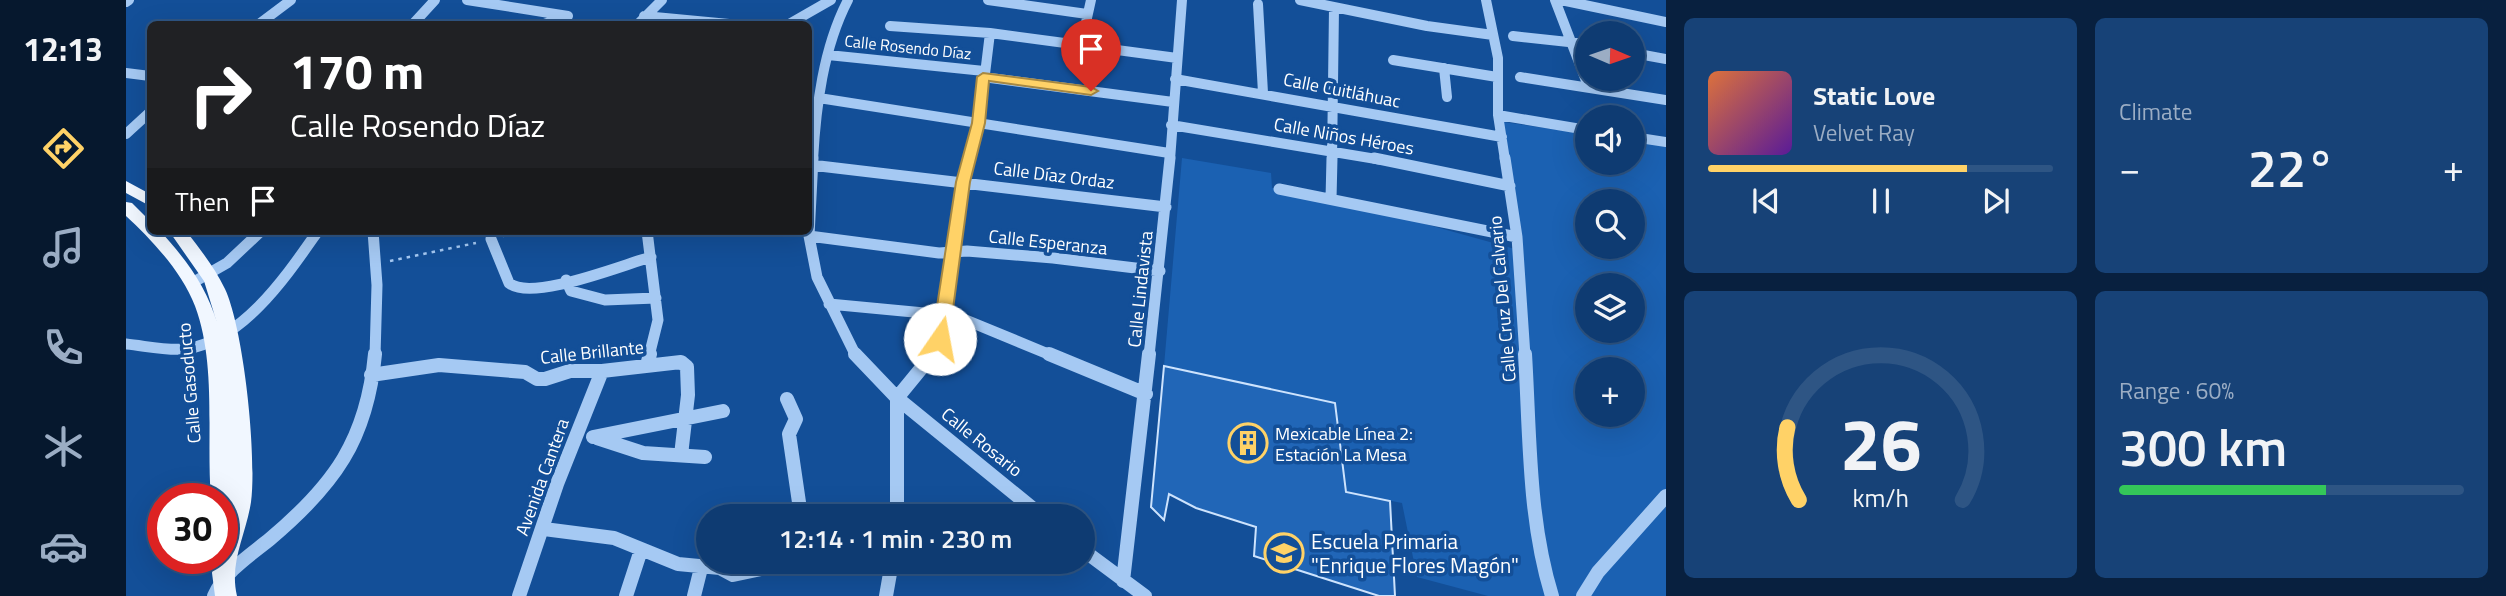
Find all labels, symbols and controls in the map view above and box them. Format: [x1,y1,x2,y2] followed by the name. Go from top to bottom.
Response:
[1061,19,1121,91] pin
[1575,21,1645,91] north arrow
[1575,21,1645,427] map controls
[23,25,103,73] text: 12:13
[843,28,973,66] street label: Calle Rosendo Díaz
[1072,30,1110,68] icon: arrive
[290,33,424,108] text: 170 m
[175,49,266,140] icon: right
[1281,65,1403,115] street label: Calle Cuitláhuac
[1813,76,1935,115] text: Static Love
[2119,94,2192,129] text: Climate
[290,101,545,149] text: Calle Rosendo Díaz
[1575,105,1645,175] button: sound
[1272,110,1416,162] street label: Calle Niños Héroes
[1813,115,1915,150] text: Velvet Ray
[39,124,88,173] icon: directions
[2248,128,2335,207] text: 22°
[2119,139,2140,197] text: −
[2443,139,2464,197] text: +
[992,154,1116,196] street label: Calle Díaz Ordaz
[175,182,230,221] text: Then
[244,182,282,220] icon: arrive
[1747,182,1785,220] icon: previous
[1862,182,1900,220] icon: pause
[1977,182,2015,220] icon: next
[1575,189,1645,259] button: search
[1481,215,1523,383] street label: Calle Cruz Del Calvario
[987,222,1109,262] street label: Calle Esperanza
[39,223,88,272] icon: music
[1120,229,1160,349] street label: Calle Lindavista
[1575,273,1645,343] button: layers
[903,302,977,376] position arrow
[170,322,208,444] street label: Calle Gasoducto
[39,323,88,372] icon: phone
[539,333,645,371] street label: Calle Brillante
[1575,357,1645,427] button: +
[2119,373,2234,408] text: Range · 60%
[1840,389,1921,499] text: 26
[936,401,1028,483] street label: Calle Rosario
[2119,407,2287,486] text: 300 km
[508,415,576,539] street label: Avenida Cantera
[1275,420,1413,468] place label: Mexicable Línea 2: Estación La Mesa
[39,422,88,471] icon: climate
[1227,422,1269,464] building icon: Mexicable Línea 2: Estación La Mesa
[1852,479,1909,517] text: km/h
[147,483,238,574] speed limit sign: 30
[779,519,1012,558] text: 12:14 · 1 min · 230 m
[39,522,88,571] icon: car
[1311,525,1519,581] place label: Escuela Primaria "Enrique Flores Magón"
[1263,532,1305,574] school or university icon: Escuela Primaria "Enrique Flores Magón"

